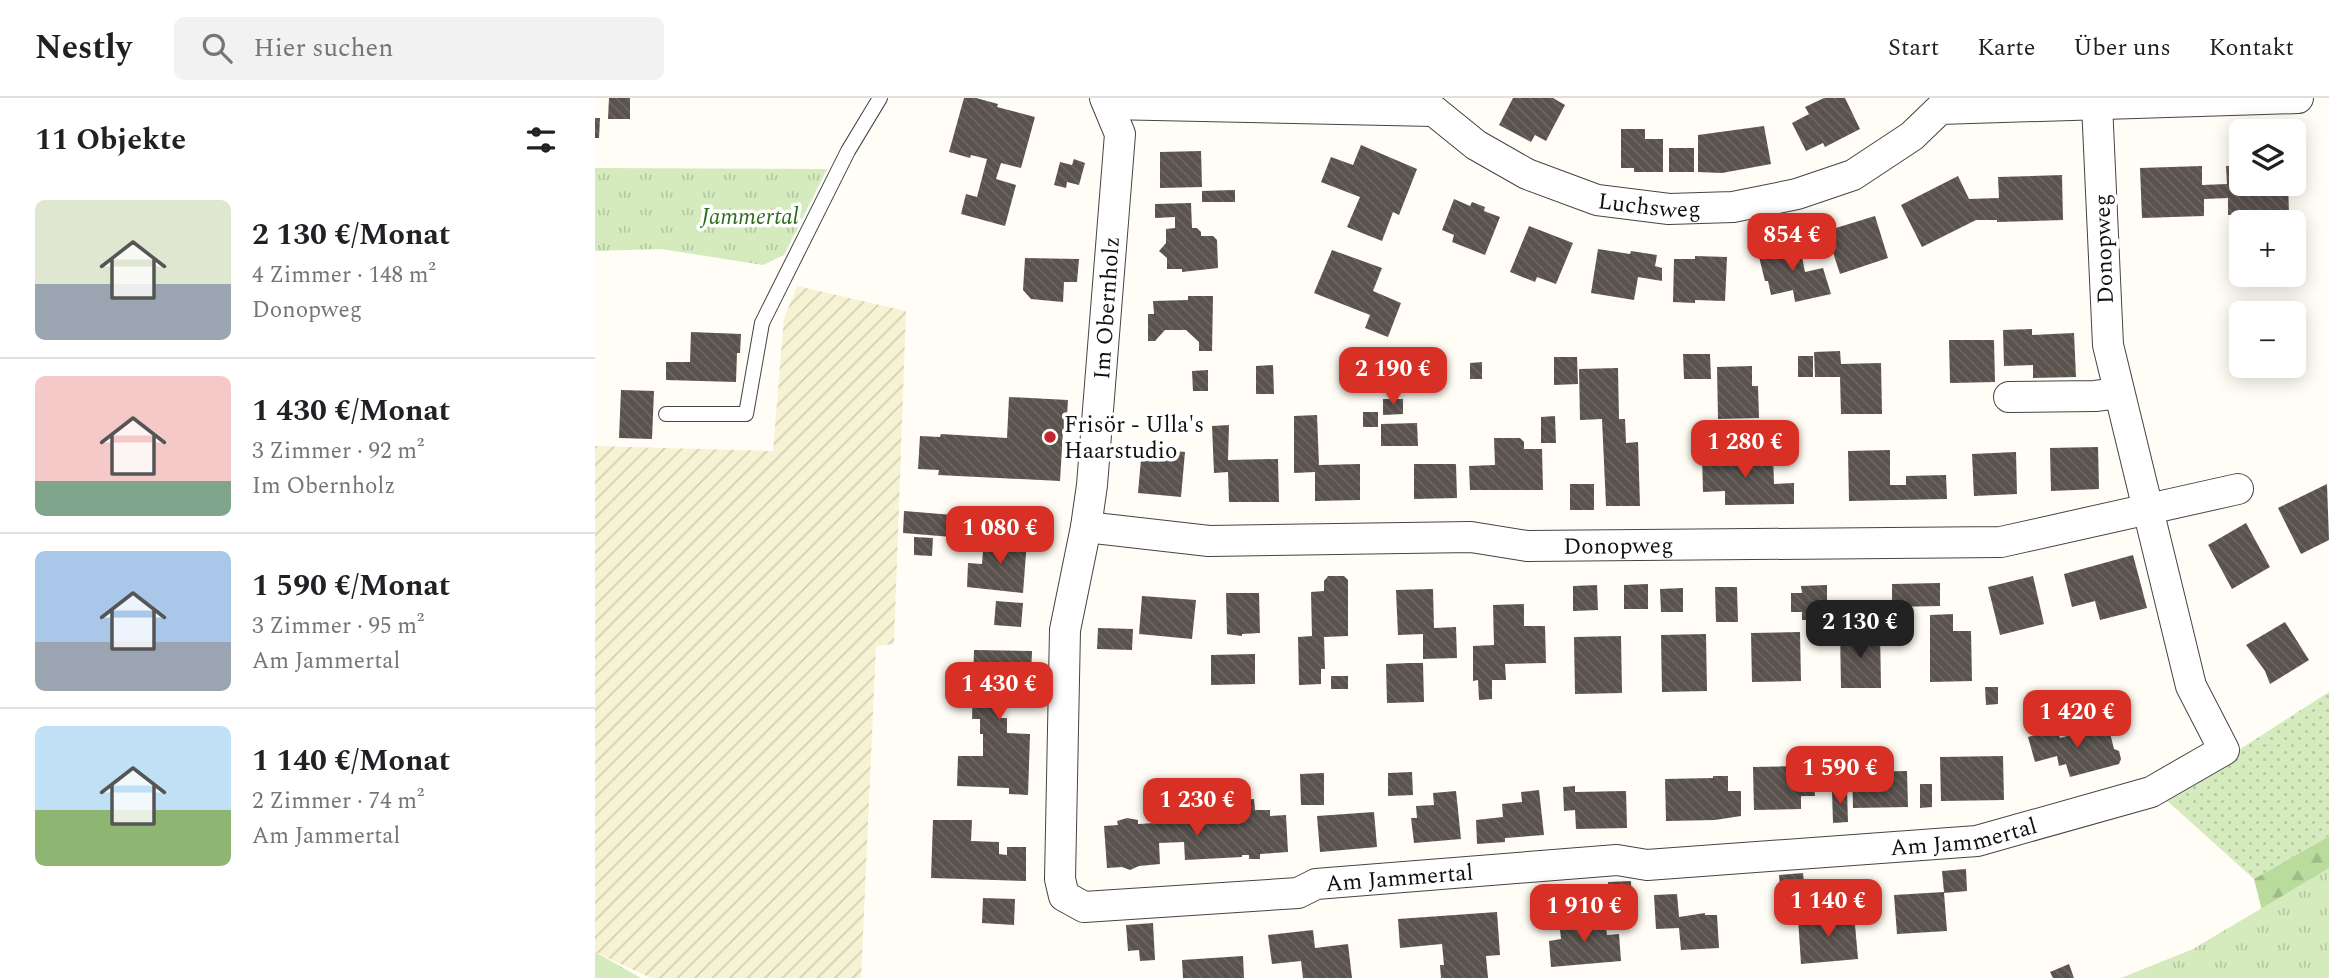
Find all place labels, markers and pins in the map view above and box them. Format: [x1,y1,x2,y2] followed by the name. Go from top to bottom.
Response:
[1743,214,1841,273] pin: 854 €
[1328,348,1458,407] pin: 2 190 €
[1064,408,1204,469] place label: Frisör - Ulla's Haarstudio
[1680,420,1810,480] pin: 1 280 €
[1042,429,1058,445] marker: Frisör - Ulla's Haarstudio
[935,506,1065,566] pin: 1 080 €
[1795,601,1925,660] pin: 2 130 €
[934,662,1064,722] pin: 1 430 €
[2012,690,2142,750] pin: 1 420 €
[1775,746,1905,806] pin: 1 590 €
[1132,778,1262,838] pin: 1 230 €
[1763,880,1893,939] pin: 1 140 €
[1519,884,1649,944] pin: 1 910 €

